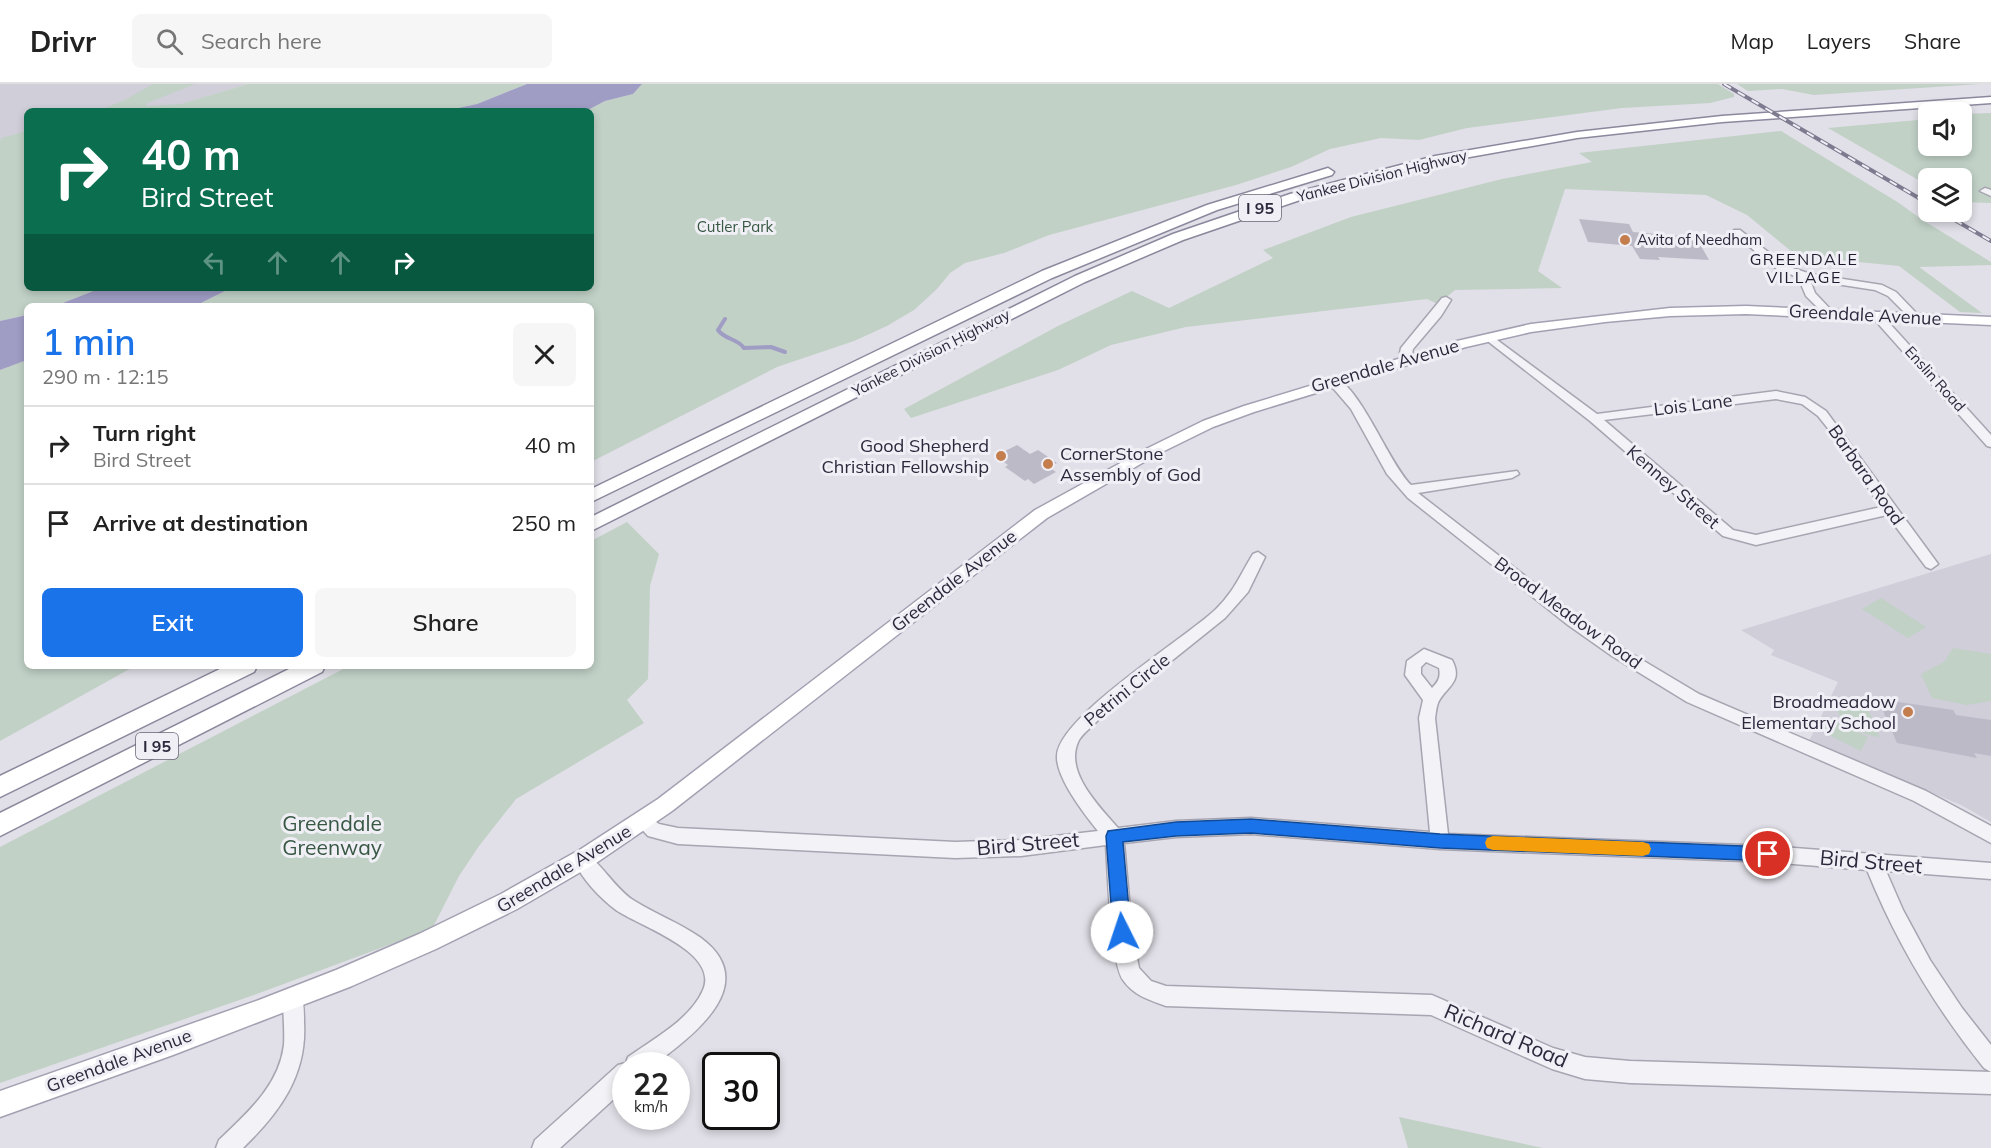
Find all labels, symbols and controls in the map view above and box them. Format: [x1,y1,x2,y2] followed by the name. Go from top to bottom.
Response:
[132,14,552,68] search box
[30,24,96,59] text: Drivr
[153,25,186,58] icon: search
[201,27,322,55] text: Search here
[1731,28,1774,54] text: Map
[1807,28,1871,54] text: Layers
[1904,28,1961,54] text: Share
[1918,102,1972,222] map controls
[1918,102,1972,156] button: sound
[141,128,241,181] text: 40 m
[42,132,120,210] icon: right
[1294,145,1469,206] street label: Yankee Division Highway
[1918,168,1972,222] button: layers
[141,180,273,214] text: Bird Street
[1239,195,1281,221] road number: I 95
[697,217,774,236] park label: Cutler Park
[1637,230,1762,249] place label: Avita of Needham
[1618,233,1632,247] marker: Avita of Needham
[198,246,231,279] icon: left
[261,246,294,279] icon: ahead
[324,246,357,279] icon: ahead
[387,246,420,279] icon: right
[1750,249,1858,287] district label: GREENDALE VILLAGE
[1788,299,1942,330] street label: Greendale Avenue
[848,304,1013,401] street label: Yankee Division Highway
[42,319,136,364] text: 1 min
[513,323,576,386] button: close
[1308,333,1461,398] street label: Greendale Avenue
[1901,342,1970,415] street label: Enslin Road
[42,364,168,389] text: 290 m · 12:15
[1652,388,1733,421] street label: Lois Lane
[93,419,196,447] text: Turn right
[1823,420,1909,529] street label: Barbara Road
[42,429,75,462] icon: right
[525,431,576,459] text: 40 m
[822,434,989,478] place label: Good Shepherd Christian Fellowship
[1622,440,1725,533] street label: Kenney Street
[1060,442,1201,486] place label: CornerStone Assembly of God
[93,447,191,472] text: Bird Street
[994,449,1008,463] marker: Good Shepherd Christian Fellowship
[1041,457,1055,471] marker: CornerStone Assembly of God
[42,507,75,540] icon: arrive
[93,509,308,537] text: Arrive at destination
[511,509,576,537] text: 250 m
[886,525,1021,637] street label: Greendale Avenue
[1490,551,1647,674] street label: Broad Meadow Road
[42,588,303,657] button: Exit
[315,588,576,657] button: Share
[1079,648,1174,731] street label: Petrini Circle
[1741,690,1896,734] place label: Broadmeadow Elementary School
[1901,705,1915,719] marker: Broadmeadow Elementary School
[136,733,178,759] road number: I 95
[282,810,382,860] park label: Greendale Greenway
[492,819,635,918] street label: Greendale Avenue
[976,826,1080,860] street label: Bird Street
[1742,828,1793,879] pin
[1751,837,1784,870] icon: arrive
[1819,844,1923,878] street label: Bird Street
[1090,900,1154,964] position arrow
[1441,997,1572,1073] street label: Richard Road
[43,1024,195,1097] street label: Greendale Avenue
[702,1052,780,1130] speed limit sign: 30
[633,1065,669,1103] text: 22
[634,1097,668,1116] text: km/h

